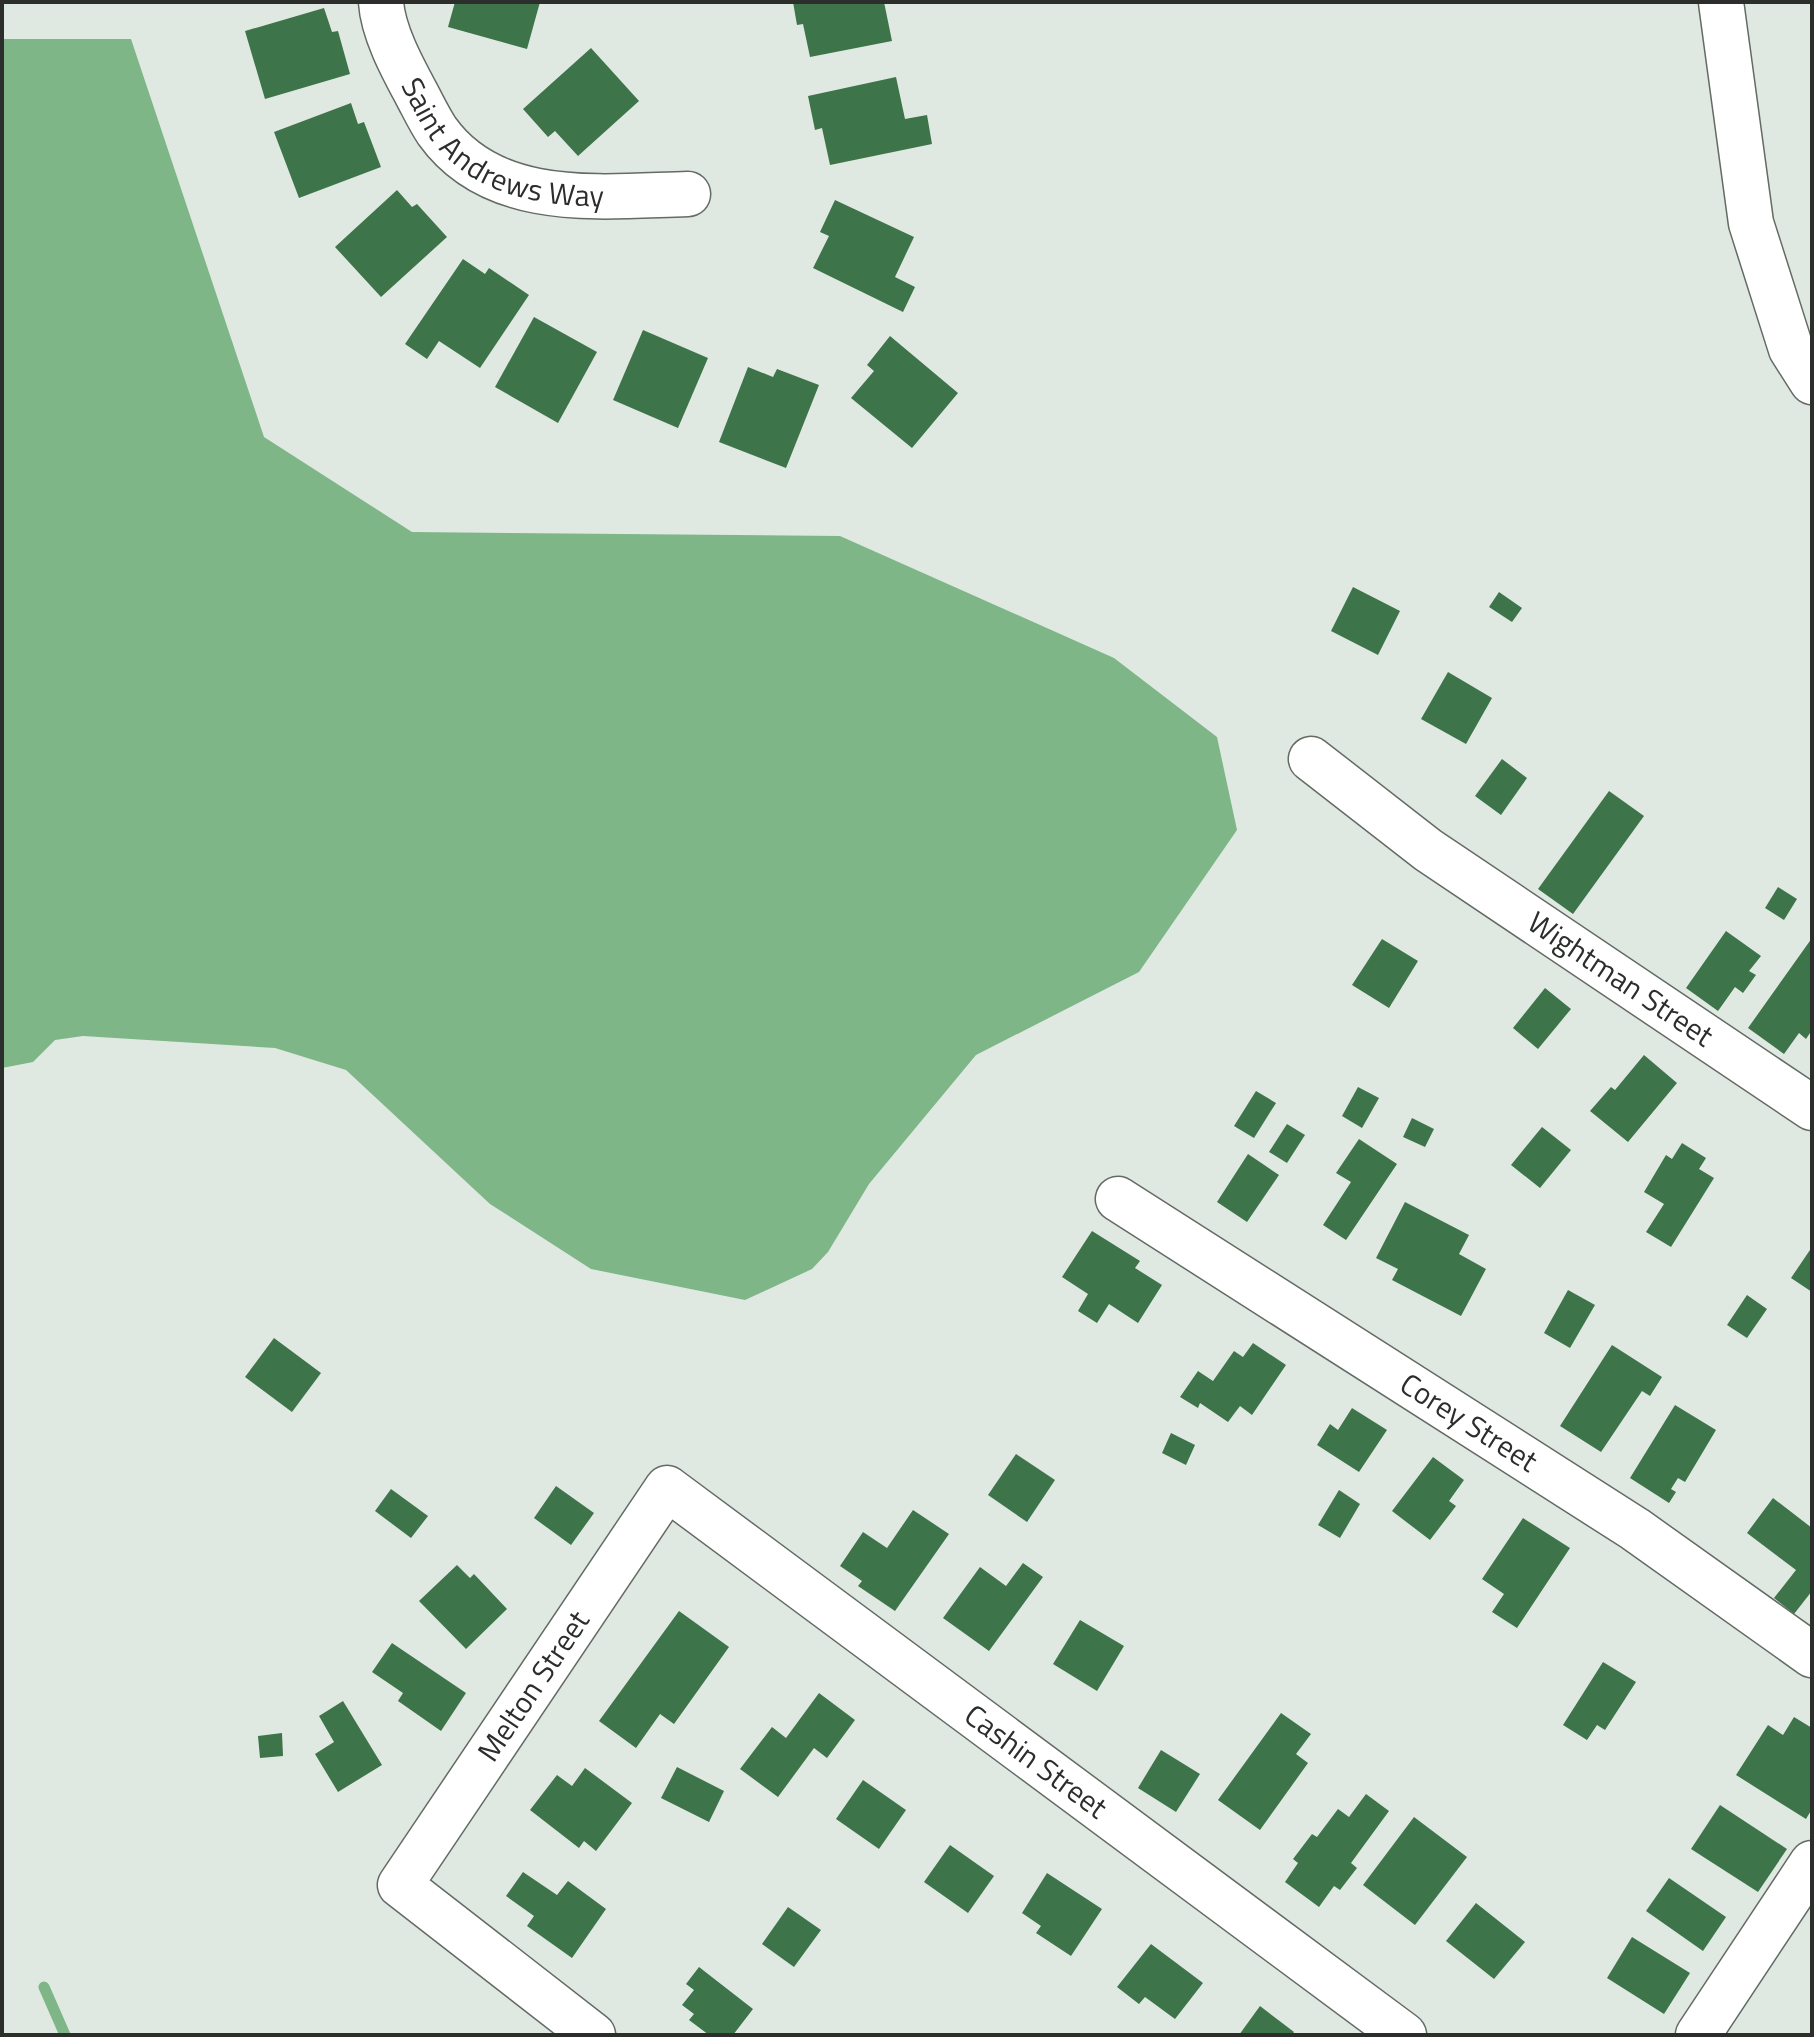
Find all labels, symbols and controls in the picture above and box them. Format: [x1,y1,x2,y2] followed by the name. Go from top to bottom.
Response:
[390,69,604,218] street label: Saint Andrews Way
[1519,899,1724,1058] street label: Wightman Street
[1391,1361,1547,1483] street label: Corey Street
[465,1600,601,1771] street label: Melton Street
[955,1692,1118,1830] street label: Cashin Street

